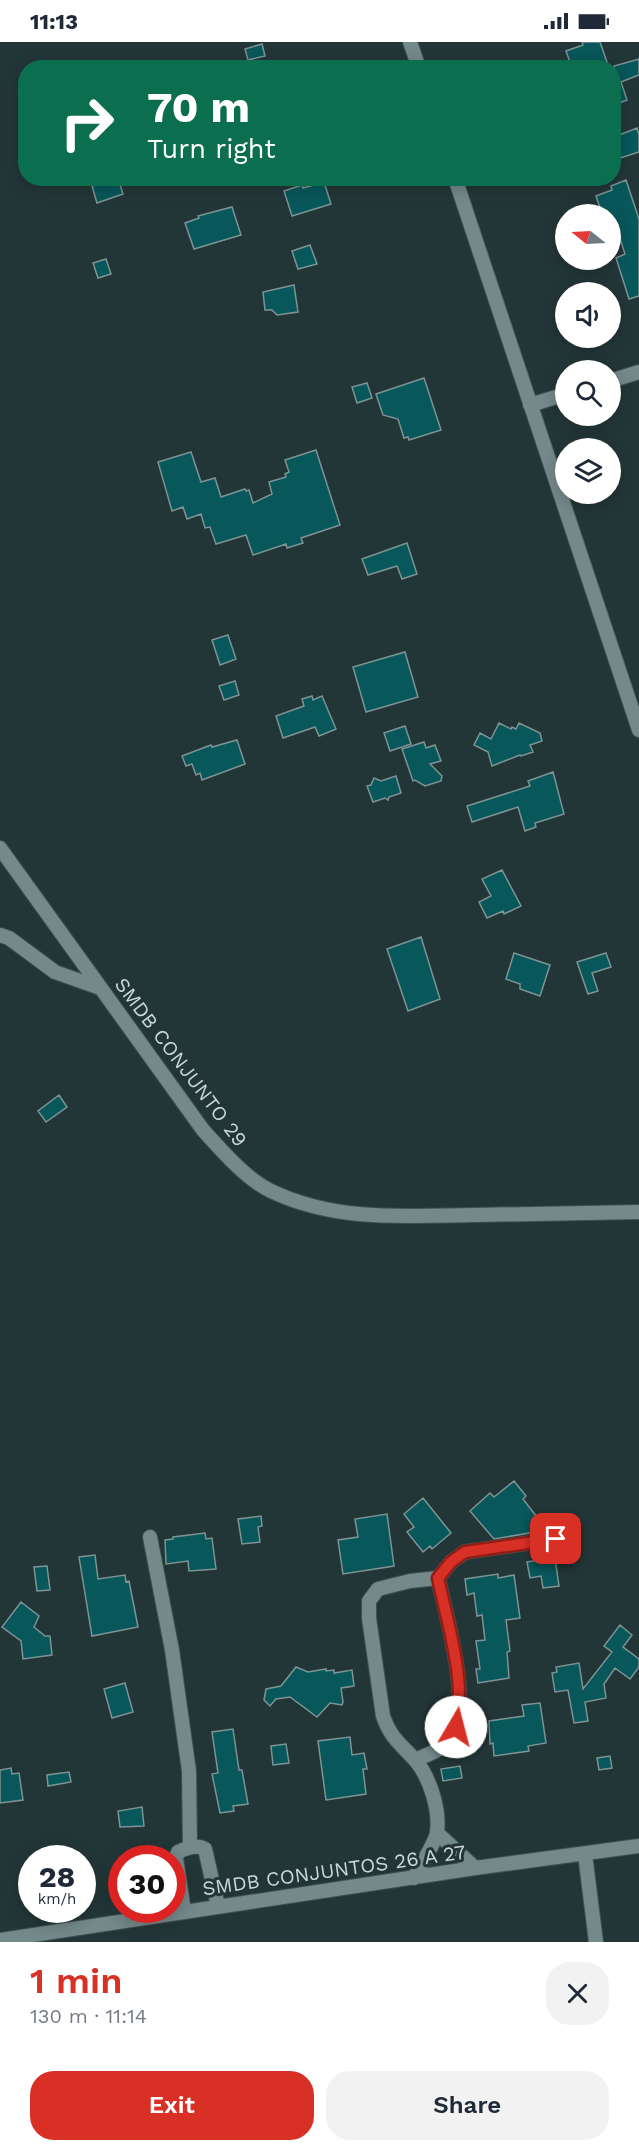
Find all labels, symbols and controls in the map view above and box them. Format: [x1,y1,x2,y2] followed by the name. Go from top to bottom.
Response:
[30,9,78,34] text: 11:13
[147,83,250,132] text: 70 m
[48,84,126,162] icon: right
[147,133,276,165] text: Turn right
[555,204,621,270] north arrow
[555,204,621,504] map controls
[555,282,621,348] button: sound
[555,360,621,426] button: search
[555,438,621,504] button: layers
[110,973,252,1151] street label: SMDB CONJUNTO 29
[530,1513,581,1564] pin
[539,1522,572,1555] icon: arrive
[424,1695,488,1759] position arrow
[201,1840,467,1900] street label: SMDB CONJUNTOS 26 A 27
[108,1845,186,1923] speed limit sign: 30
[39,1859,75,1894] text: 28
[38,1890,76,1908] text: km/h
[30,1960,122,2002] text: 1 min
[546,1962,609,2025] button: close
[30,2004,147,2028] text: 130 m · 11:14
[30,2071,314,2140] button: Exit
[326,2071,609,2140] button: Share

